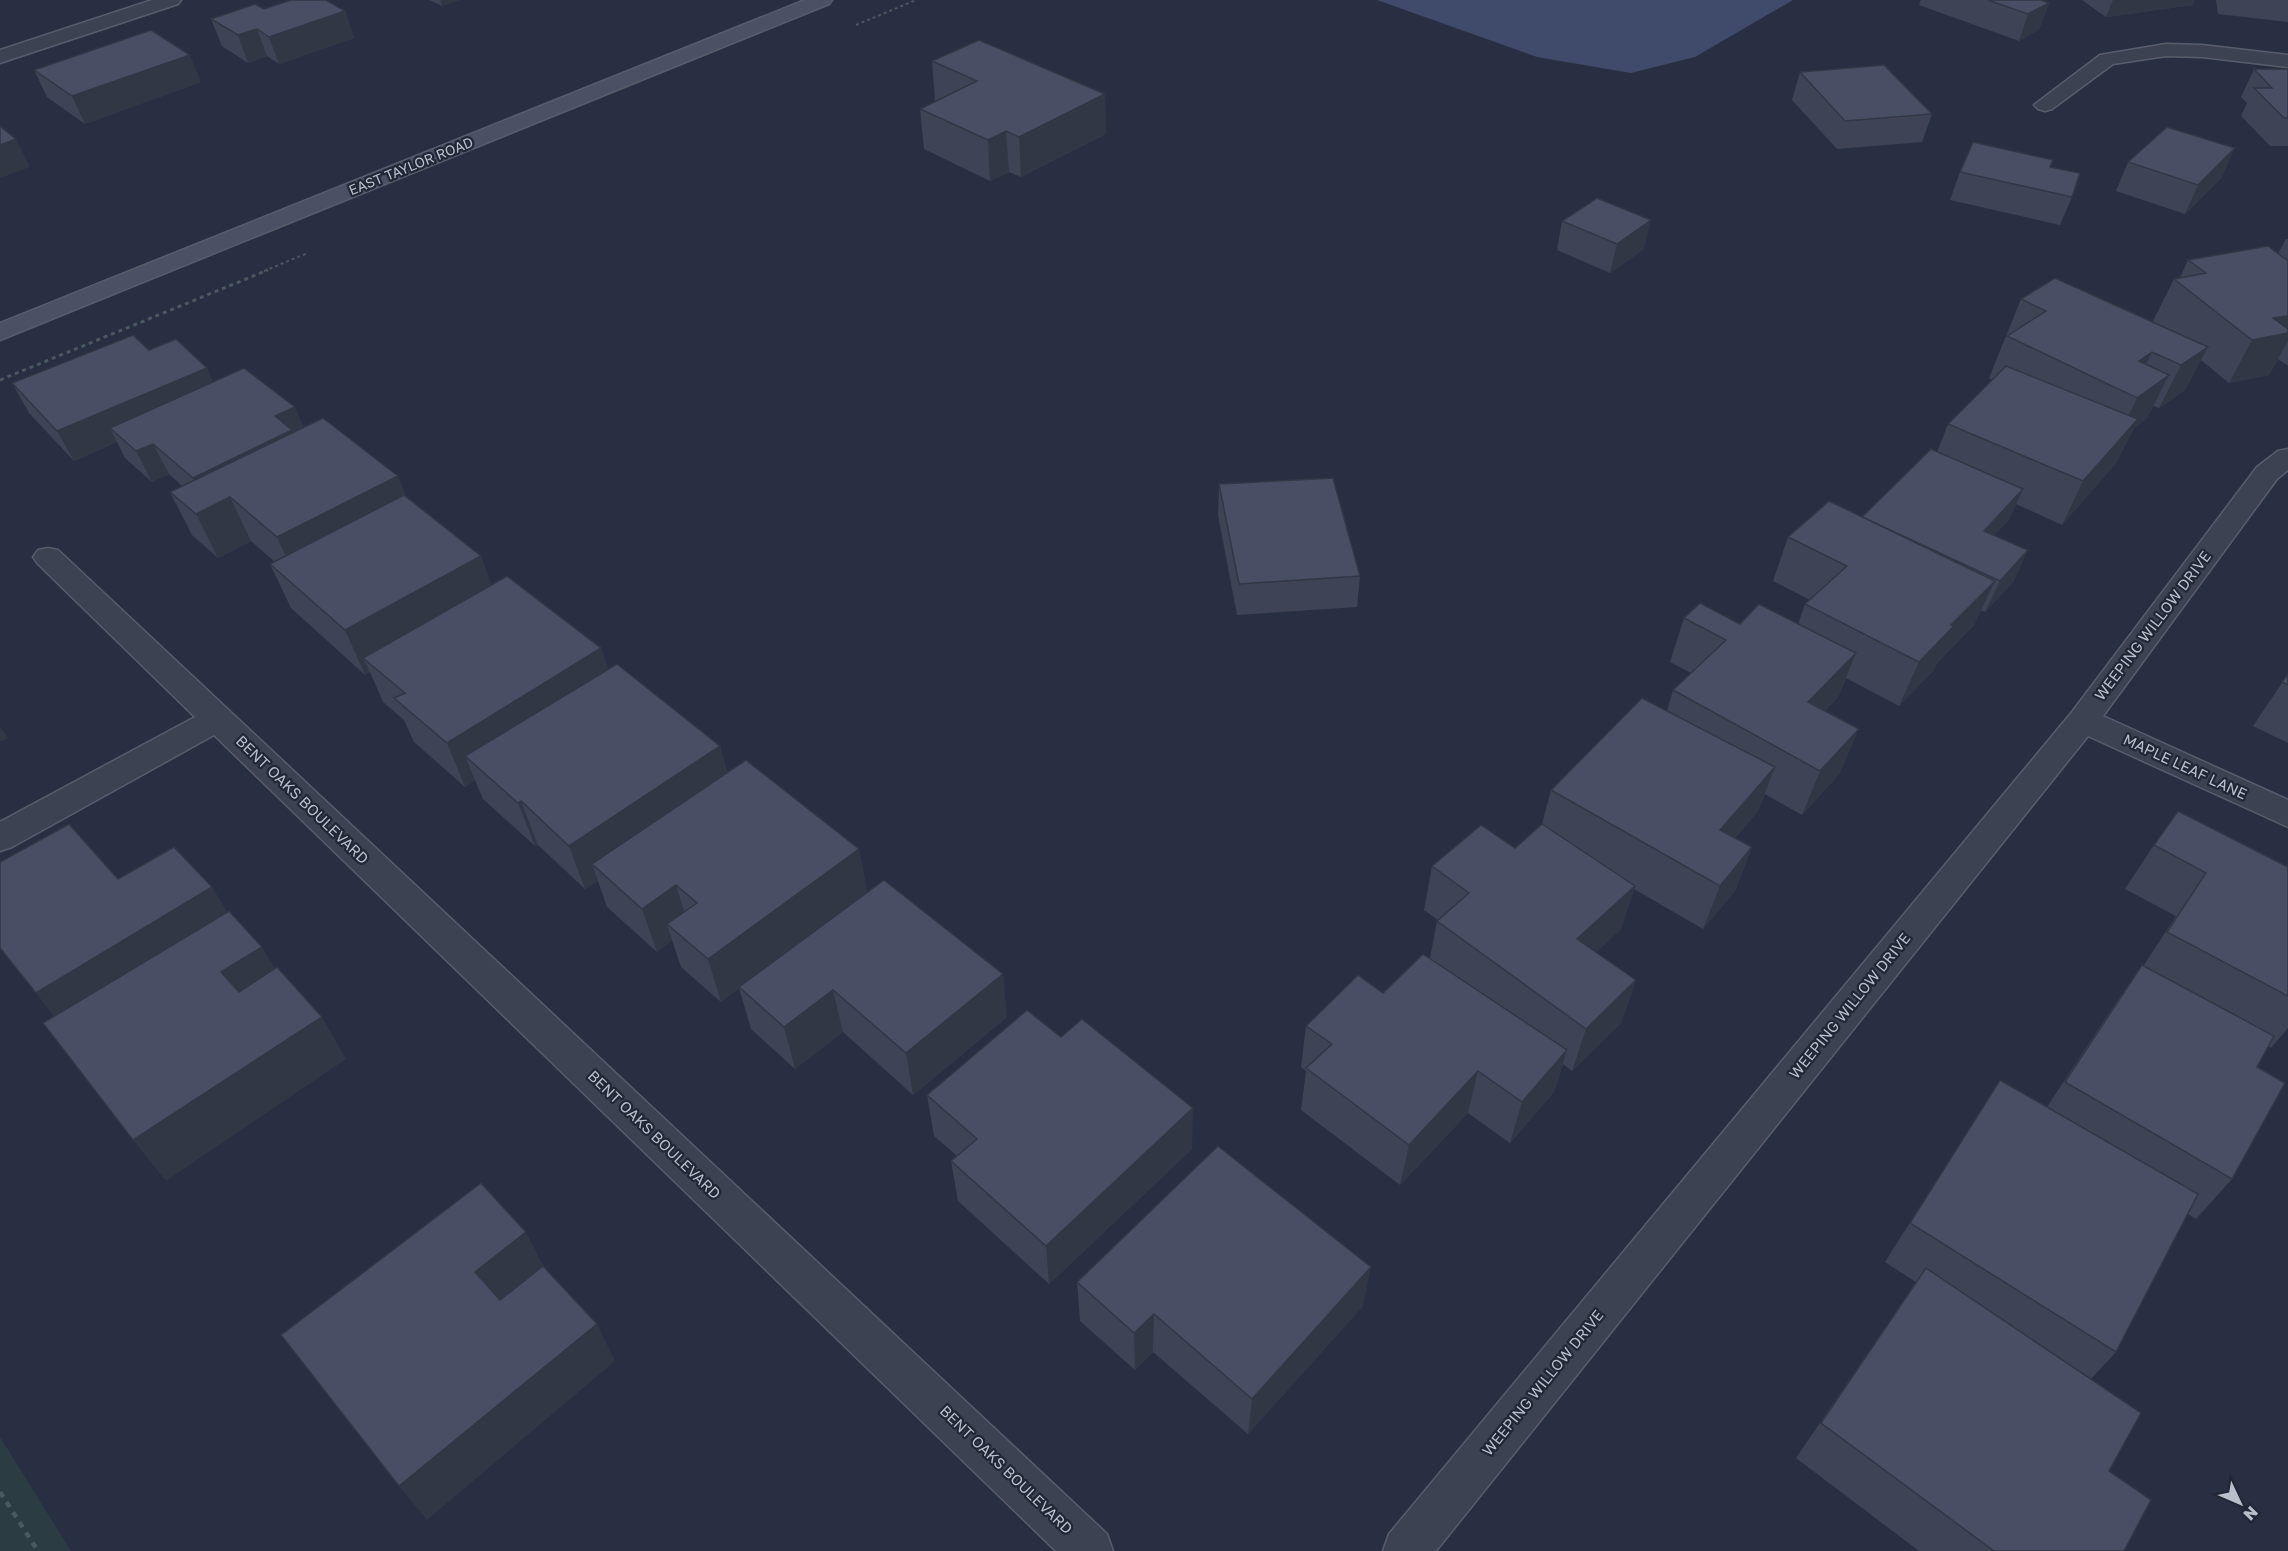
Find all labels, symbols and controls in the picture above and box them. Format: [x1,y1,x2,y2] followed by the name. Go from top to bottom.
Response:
[346,133,476,198] street label: EAST TAYLOR ROAD
[2090,547,2214,704] street label: WEEPING WILLOW DRIVE
[2121,730,2250,803] street label: MAPLE LEAF LANE
[233,731,373,867] street label: BENT OAKS BOULEVARD
[1785,929,1914,1082] street label: WEEPING WILLOW DRIVE
[585,1066,725,1202] street label: BENT OAKS BOULEVARD
[1478,1306,1607,1459] street label: WEEPING WILLOW DRIVE
[937,1401,1077,1537] street label: BENT OAKS BOULEVARD
[2210,1473,2270,1533] north arrow
[2239,1502,2262,1525] text: N

